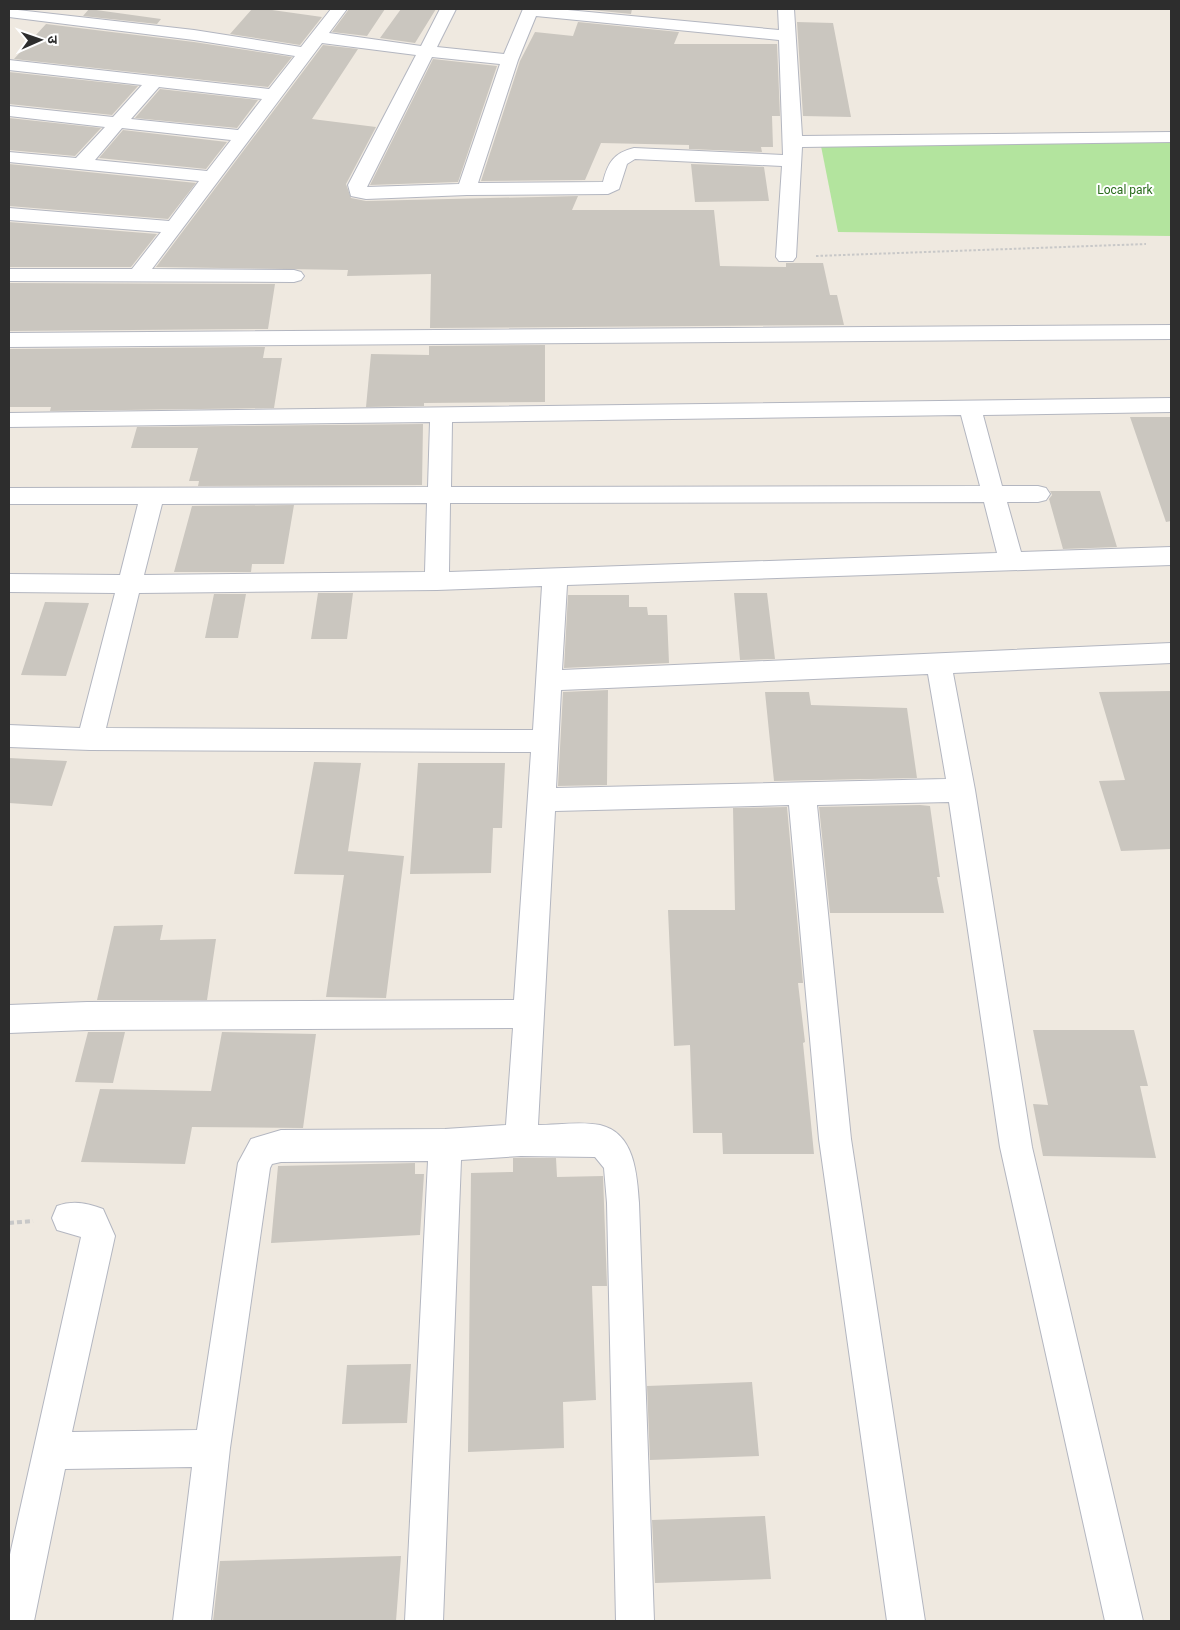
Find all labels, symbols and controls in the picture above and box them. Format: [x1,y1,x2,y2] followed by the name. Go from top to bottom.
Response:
[15,15,65,65] north arrow
[45,35,61,45] text: उ
[1097,183,1154,197] park label: Local park

